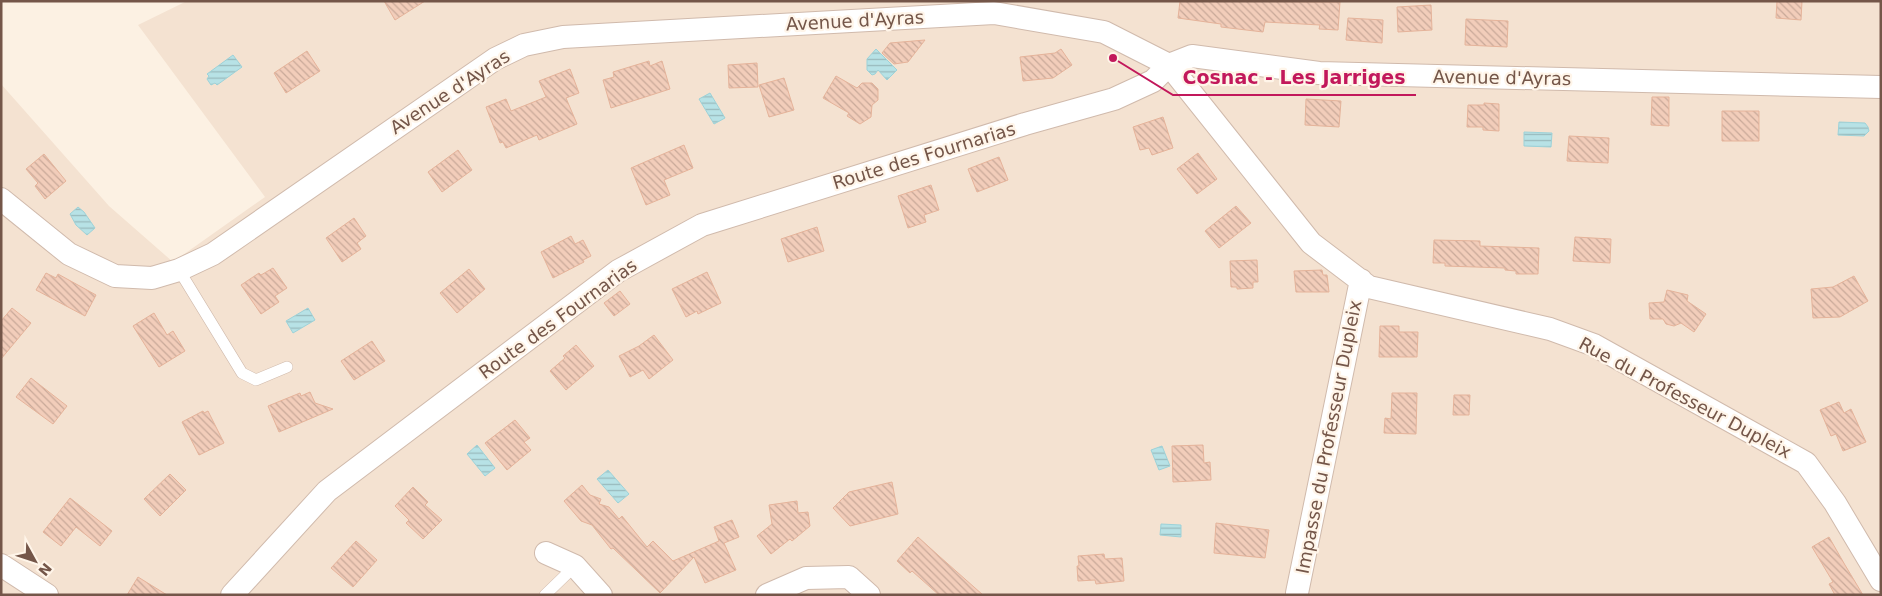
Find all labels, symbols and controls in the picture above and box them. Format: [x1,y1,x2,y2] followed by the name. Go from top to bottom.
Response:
[785,6,925,35] street label: Avenue d'Ayras
[386,45,514,138] street label: Avenue d'Ayras
[1173,61,1416,95] callout: Cosnac - Les Jarriges
[1183,66,1405,88] text: Cosnac - Les Jarriges
[1433,66,1571,89] street label: Avenue d'Ayras
[830,118,1018,193] street label: Route des Fournarias
[475,254,641,383] street label: Route des Fournarias
[1292,298,1365,575] street label: Impasse du Professeur Dupleix
[1576,333,1795,463] street label: Rue du Professeur Dupleix
[10,536,60,586] north arrow
[35,560,55,579] text: N

